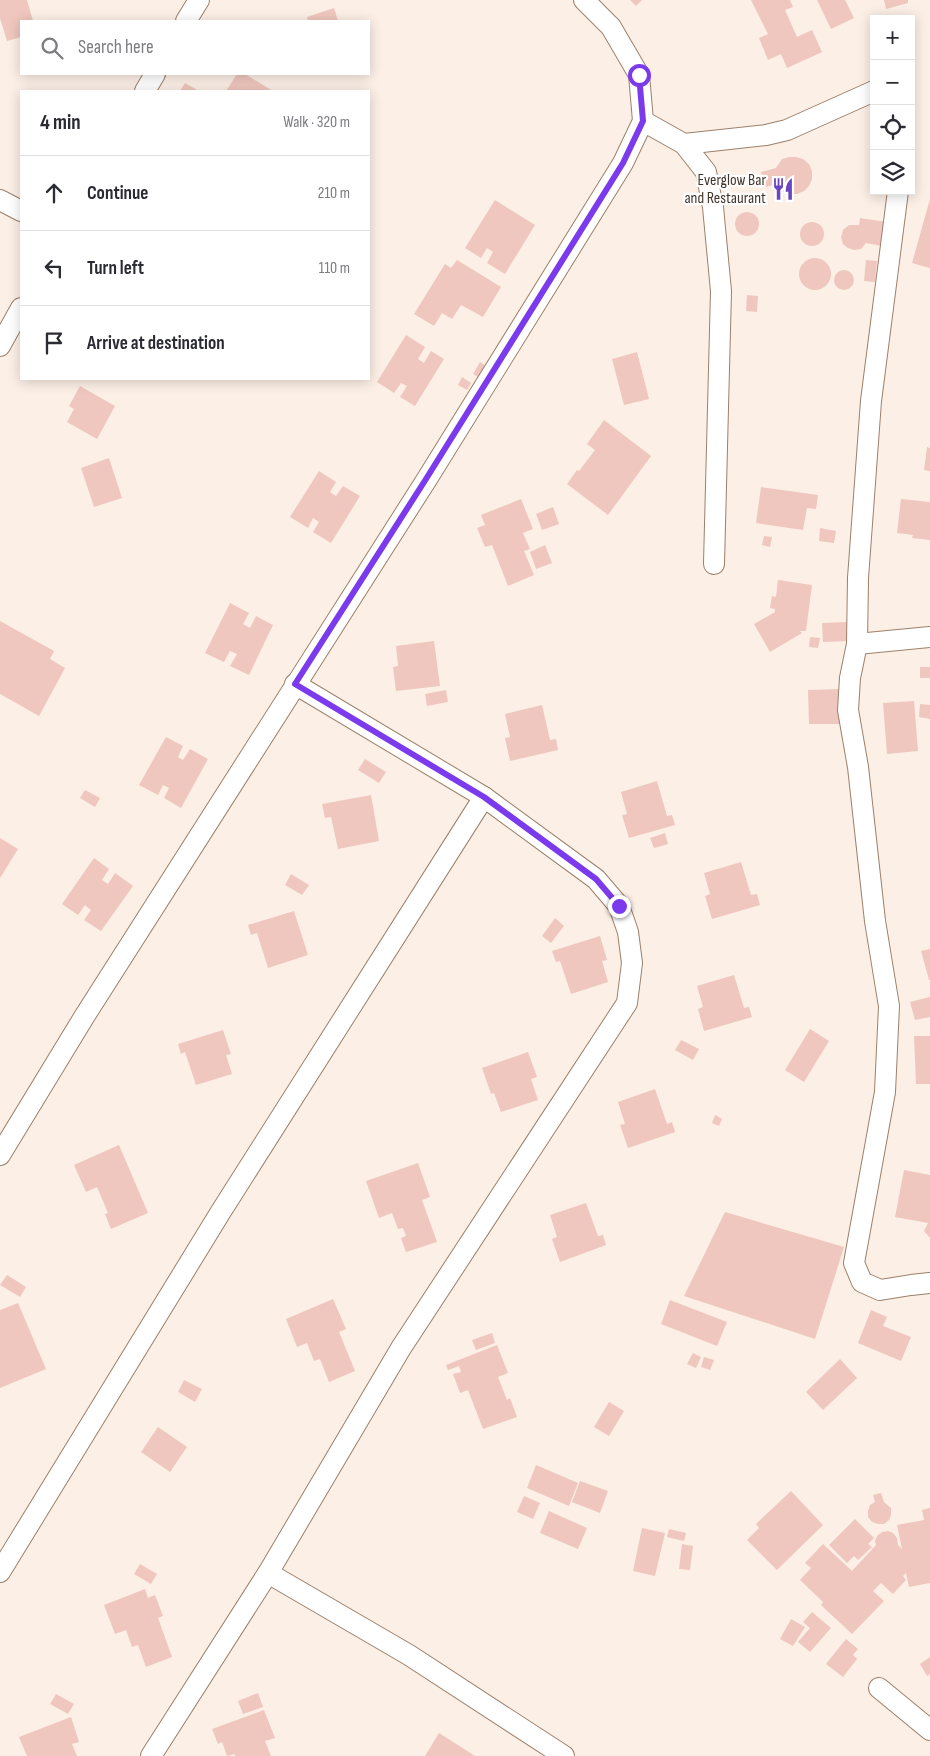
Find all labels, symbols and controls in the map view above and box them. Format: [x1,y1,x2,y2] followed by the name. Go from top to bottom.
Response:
[870,15,915,195] map controls
[870,15,915,60] button: +
[20,20,370,75] search box
[38,34,66,62] icon: search
[78,36,154,59] text: Search here
[870,60,915,105] button: −
[628,64,651,87] route start
[870,105,915,150] button: locate
[40,110,81,135] text: 4 min
[283,113,350,132] text: Walk · 320 m
[870,150,915,195] button: layers
[684,171,766,208] place label: Everglow Bar and Restaurant
[770,176,796,202] restaurant icon: Everglow Bar and Restaurant
[40,179,68,207] icon: ahead
[87,182,148,205] text: Continue
[318,184,350,203] text: 210 m
[40,254,68,282] icon: left
[87,257,144,280] text: Turn left
[319,259,350,278] text: 110 m
[40,329,68,357] icon: arrive
[87,332,225,355] text: Arrive at destination
[608,895,631,918] route end

